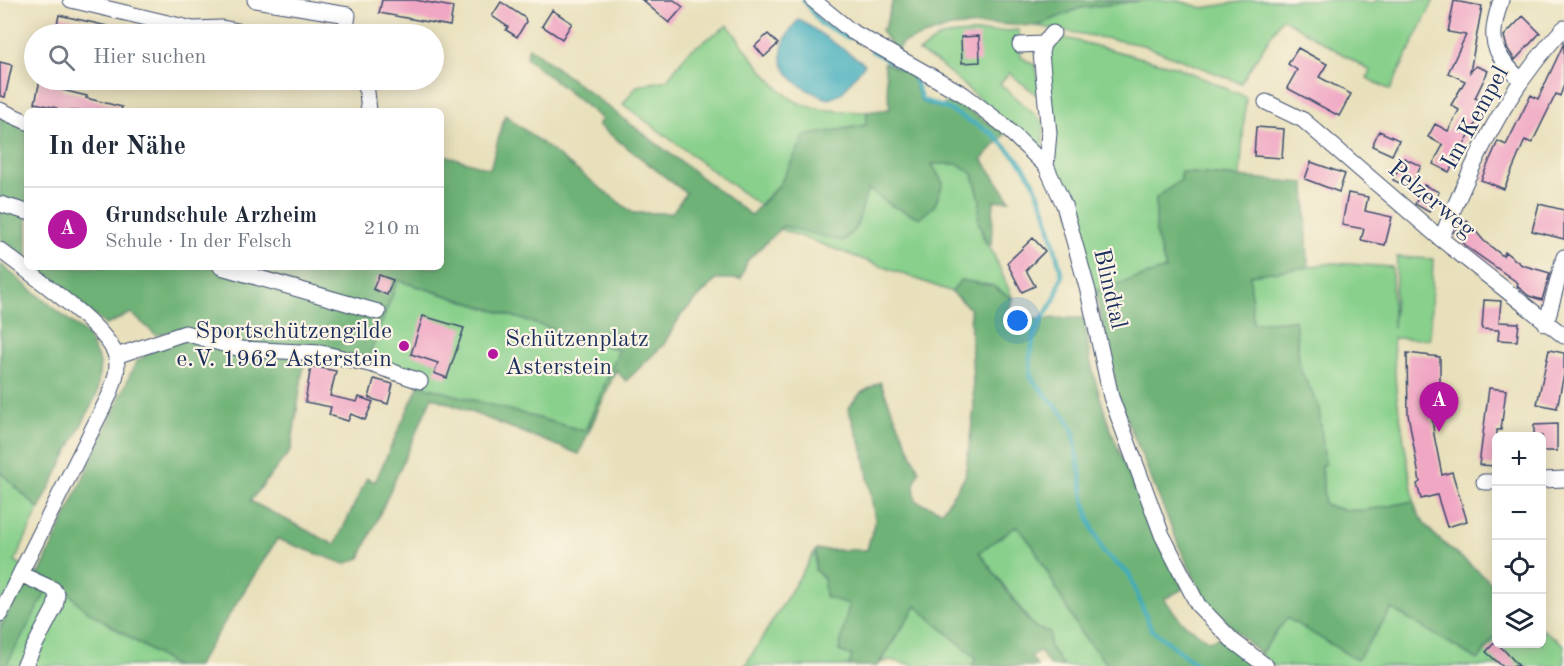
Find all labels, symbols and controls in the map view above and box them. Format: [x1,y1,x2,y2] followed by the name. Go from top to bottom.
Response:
[24,24,444,90] search box
[45,41,78,74] icon: search
[93,46,206,68] text: Hier suchen
[1438,63,1514,173] street label: Im Kempel
[48,134,186,160] text: In der Nähe
[1383,157,1479,243] street label: Pelzerweg
[105,205,317,227] text: Grundschule Arzheim
[60,219,75,239] text: A
[364,219,420,239] text: 210 m
[105,232,292,252] text: Schule · In der Felsch
[1088,246,1130,332] street label: Blindtal
[1003,306,1032,335] your location
[176,320,392,372] place label: Sportschützengilde e.V. 1962 Asterstein
[505,328,649,380] place label: Schützenplatz Asterstein
[397,339,411,353] marker: Sportschützengilde e.V. 1962 Asterstein
[486,347,500,361] marker: Schützenplatz Asterstein
[1420,382,1458,432] pin: A
[1492,432,1546,648] map controls
[1492,432,1546,486] button: +
[1492,486,1546,540] button: −
[1492,540,1546,594] button: locate
[1492,594,1546,648] button: layers

